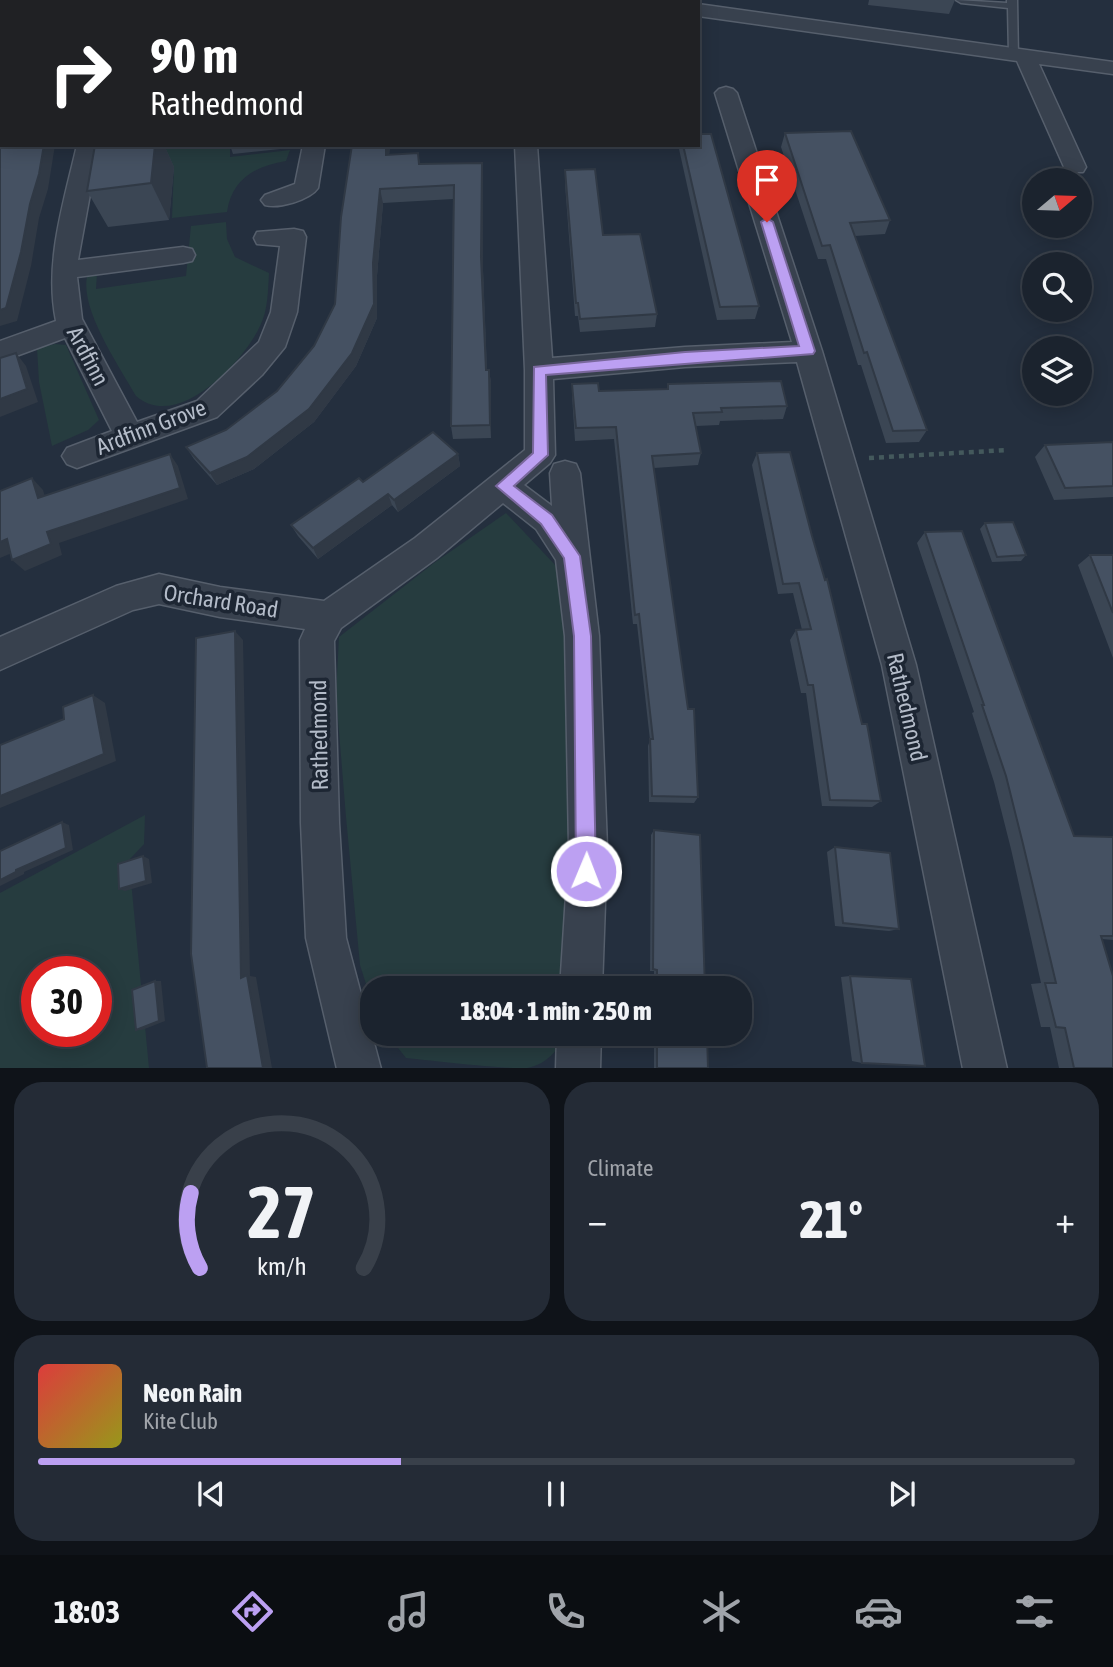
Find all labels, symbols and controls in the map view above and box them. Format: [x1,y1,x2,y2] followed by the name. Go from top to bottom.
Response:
[150,27,238,83] text: 90 m
[35,28,126,119] icon: right
[150,85,304,122] text: Rathedmond
[737,150,797,222] pin
[748,161,786,199] icon: arrive
[1022,168,1092,238] north arrow
[1022,168,1092,406] map controls
[1022,252,1092,322] button: search
[62,322,114,390] street label: Ardfinn
[1022,336,1092,406] button: layers
[93,394,209,460] street label: Ardfinn Grove
[162,579,280,623] street label: Orchard Road
[882,650,932,764] street label: Rathedmond
[305,679,333,791] street label: Rathedmond
[549,834,623,908] position arrow
[21,956,112,1047] speed limit sign: 30
[460,996,652,1026] text: 18:04 · 1 min · 250 m
[588,1155,653,1181] text: Climate
[248,1170,316,1253] text: 27
[800,1189,863,1249] text: 21°
[588,1198,607,1241] text: −
[1055,1198,1075,1241] text: +
[257,1251,307,1279] text: km/h
[143,1378,242,1408] text: Neon Rain
[143,1408,218,1434] text: Kite Club
[192,1475,230,1513] icon: previous
[537,1475,575,1513] icon: pause
[883,1475,921,1513] icon: next
[228,1587,277,1636] icon: directions
[384,1587,433,1636] icon: music
[541,1587,590,1636] icon: phone
[697,1587,746,1636] icon: climate
[854,1587,903,1636] icon: car
[1010,1587,1059,1636] icon: filters
[54,1593,120,1630] text: 18:03

